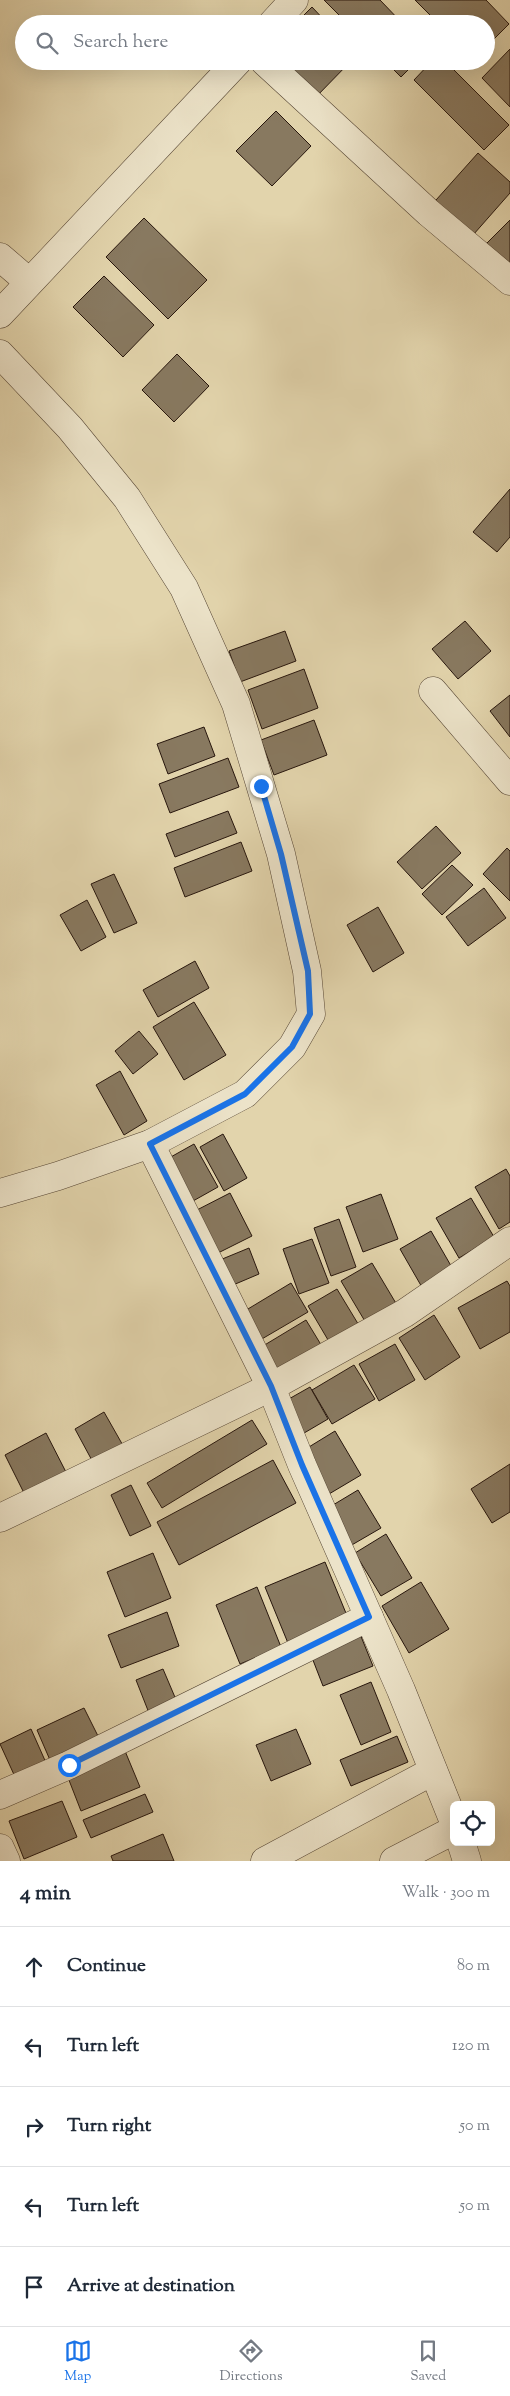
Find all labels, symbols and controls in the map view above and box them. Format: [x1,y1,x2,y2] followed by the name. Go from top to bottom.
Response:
[15,15,495,70] search box
[33,29,61,57] icon: search
[73,29,168,56] text: Search here
[250,775,273,798] route end
[58,1754,81,1777] route start
[450,1801,495,1846] map controls
[450,1801,495,1846] button: locate
[20,1879,71,1909] text: 4 min
[402,1882,490,1905] text: Walk · 300 m
[20,1953,48,1981] icon: ahead
[67,1953,146,1980] text: Continue
[457,1955,490,1978] text: 80 m
[20,2033,48,2061] icon: left
[67,2033,139,2060] text: Turn left
[452,2035,490,2058] text: 120 m
[20,2113,48,2141] icon: right
[67,2113,151,2140] text: Turn right
[459,2115,490,2138] text: 50 m
[20,2193,48,2221] icon: left
[67,2193,139,2220] text: Turn left
[459,2195,490,2218] text: 50 m
[20,2273,48,2301] icon: arrive
[67,2273,235,2300] text: Arrive at destination
[64,2337,92,2387] tab: Map
[219,2337,283,2387] tab: Directions
[410,2337,446,2387] tab: Saved

